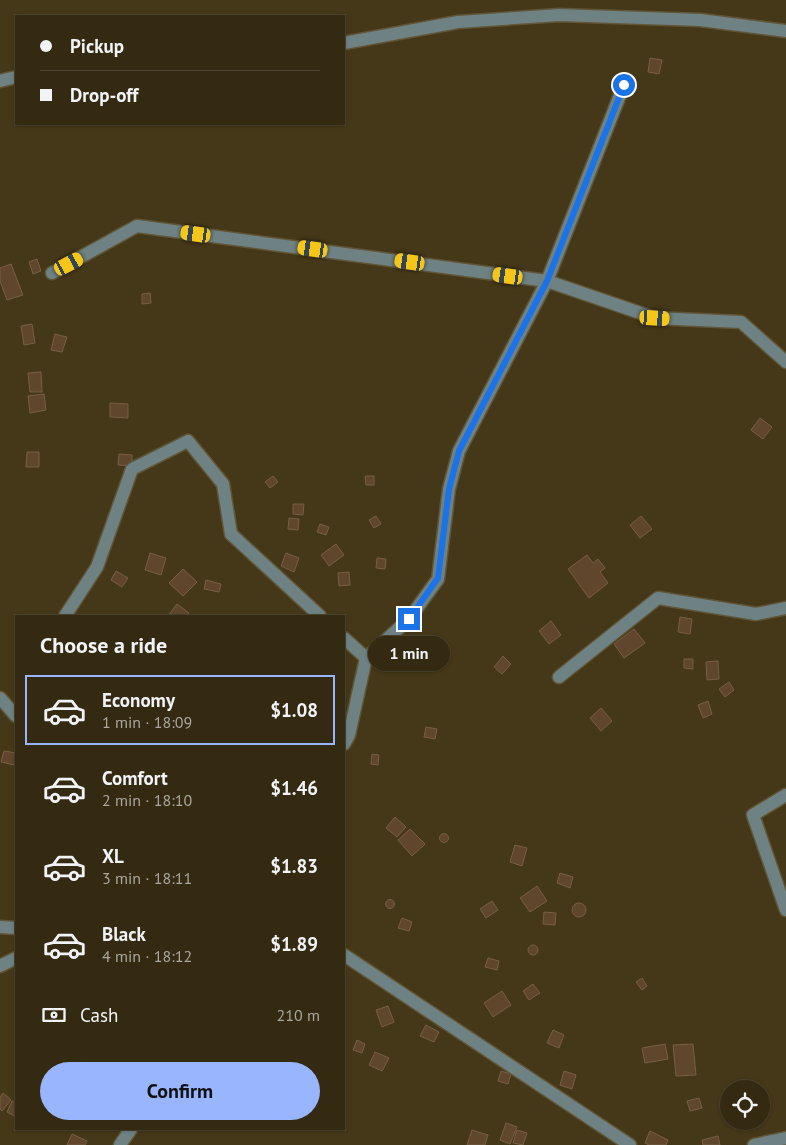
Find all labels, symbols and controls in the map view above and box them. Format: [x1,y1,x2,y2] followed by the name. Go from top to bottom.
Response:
[70,34,124,58] text: Pickup
[613,74,635,96] route start
[70,83,138,107] text: Drop-off
[180,224,211,244] car
[297,239,328,259] car
[52,250,85,278] car
[394,252,425,272] car
[492,266,523,286] car
[639,310,670,326] car
[398,608,420,630] route end
[40,631,167,659] text: Choose a ride
[368,636,450,672] callout: 1 min
[389,643,429,663] text: 1 min
[42,688,87,733] icon: car
[102,688,175,712] text: Economy
[270,698,318,722] text: $1.08
[102,712,192,732] text: 1 min · 18:09
[42,766,87,811] icon: car
[102,766,168,790] text: Comfort
[270,776,318,800] text: $1.46
[102,790,192,810] text: 2 min · 18:10
[42,844,87,889] icon: car
[102,844,124,868] text: XL
[270,854,318,878] text: $1.83
[102,868,192,888] text: 3 min · 18:11
[42,922,87,967] icon: car
[102,922,146,946] text: Black
[270,932,318,956] text: $1.89
[102,946,192,966] text: 4 min · 18:12
[40,1001,68,1029] icon: cash
[80,1003,118,1027] text: Cash
[277,1005,320,1025] text: 210 m
[40,1062,320,1120] button: Confirm
[720,1080,770,1130] map controls
[720,1080,770,1130] button: locate

